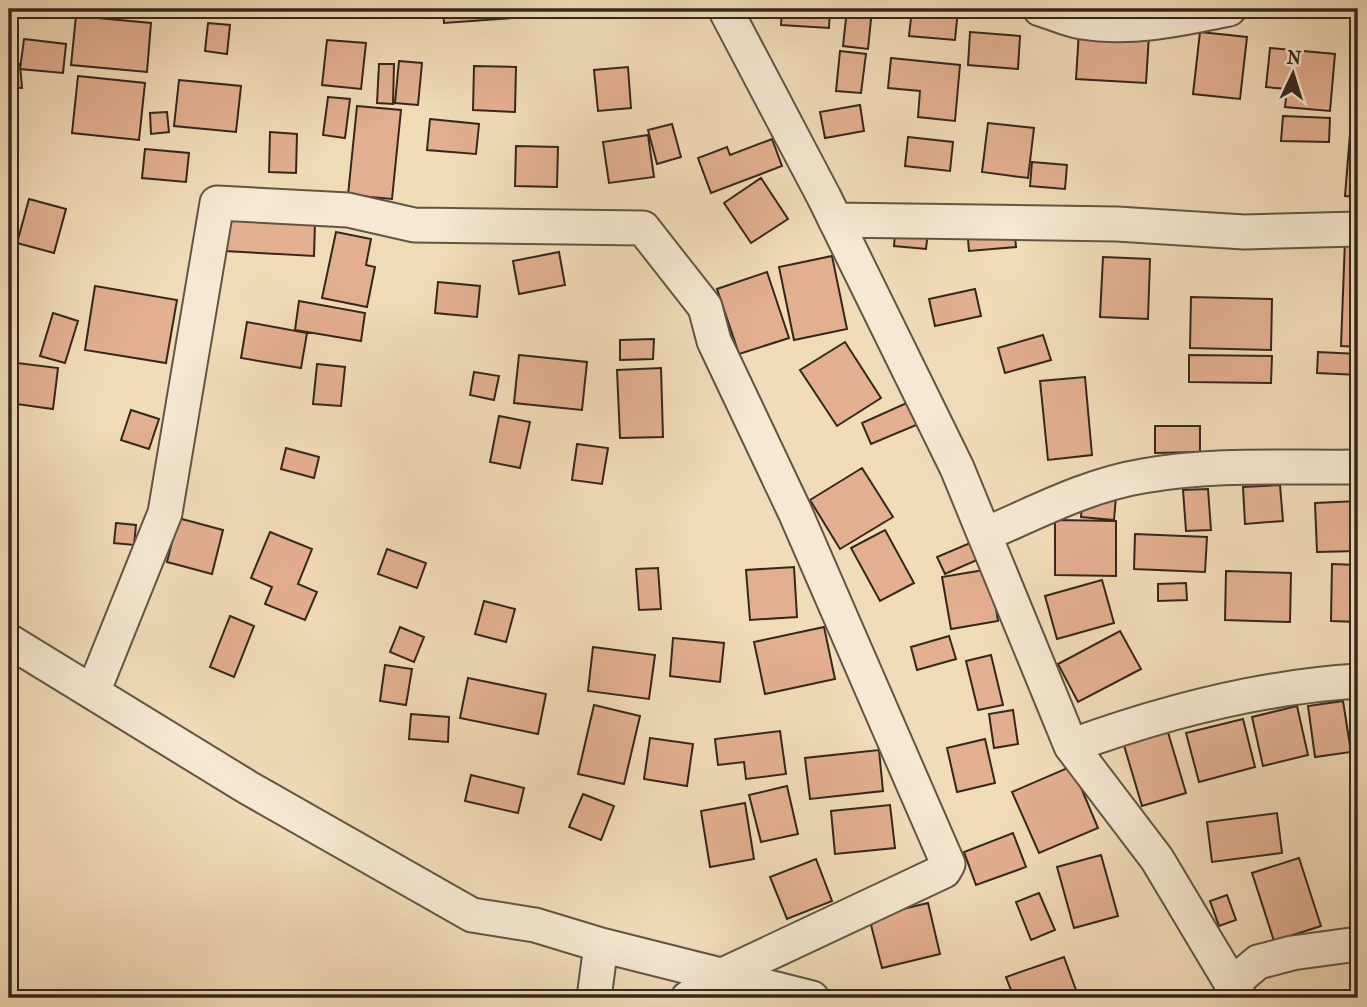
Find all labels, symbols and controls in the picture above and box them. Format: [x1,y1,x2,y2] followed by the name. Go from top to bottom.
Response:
[1258,38,1328,108] north arrow
[1286,47,1303,70] text: N

